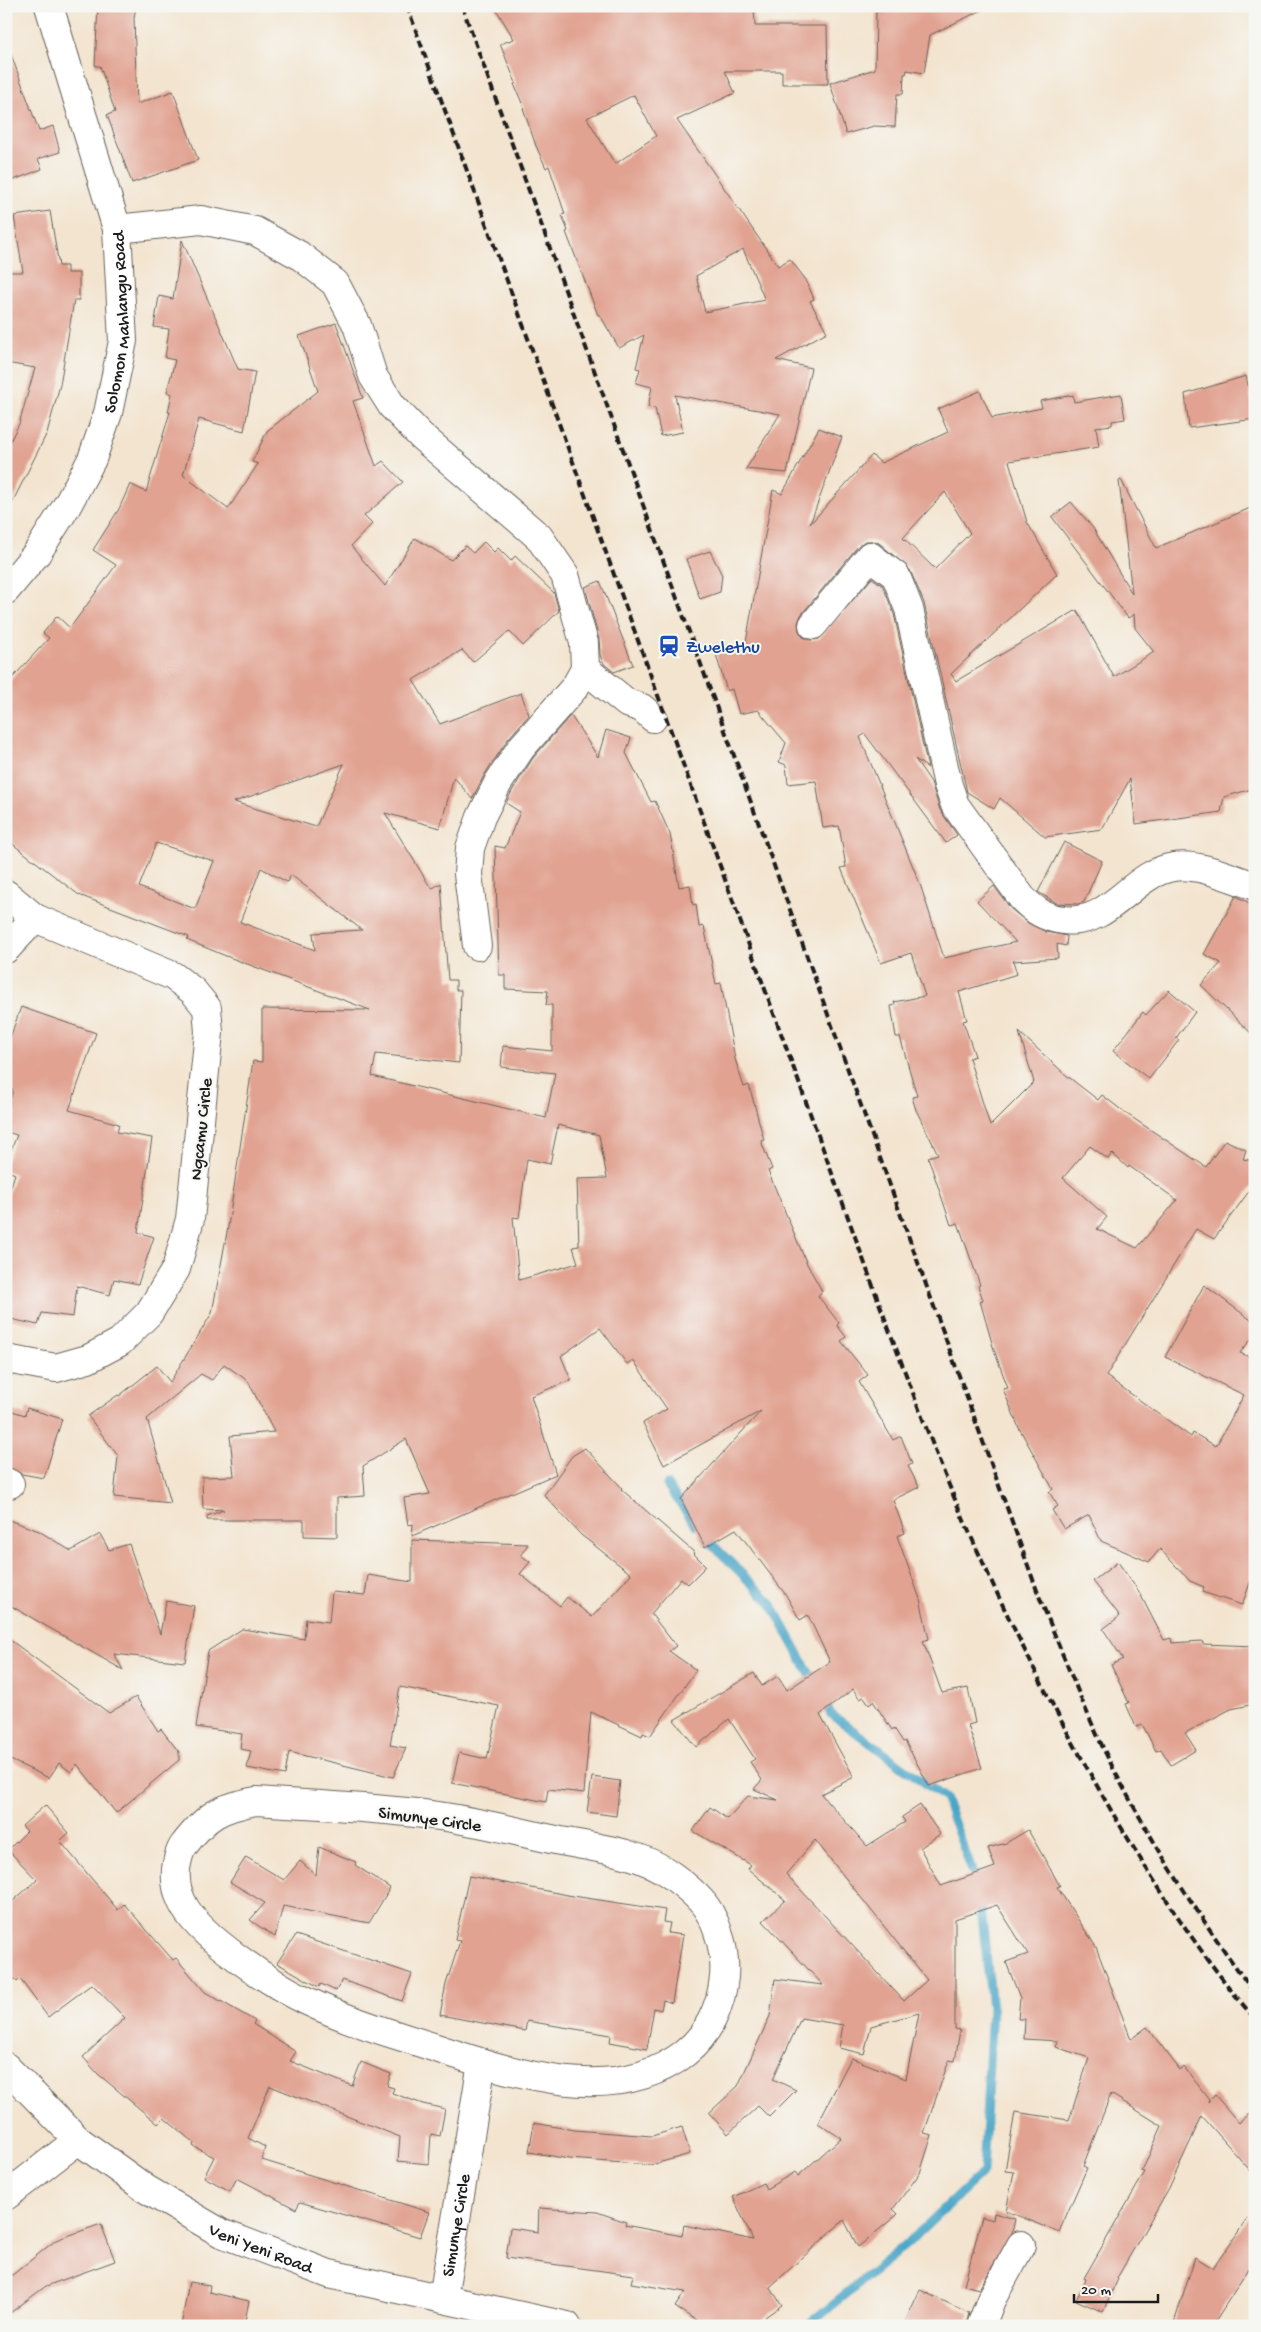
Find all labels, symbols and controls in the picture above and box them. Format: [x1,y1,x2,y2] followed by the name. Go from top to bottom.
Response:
[100,229,137,415] street label: Solomon Mahlangu Road
[656,633,682,659] station icon: Zwelethu
[686,638,760,659] place label: Zwelethu
[187,1076,218,1182] street label: Ngcamu Circle
[377,1803,483,1838] street label: Simunye Circle
[439,2172,477,2278] street label: Simunye Circle
[203,2219,316,2280] street label: Veni Yeni Road
[1074,2272,1157,2304] scale bar
[1081,2282,1111,2300] text: 20 m

